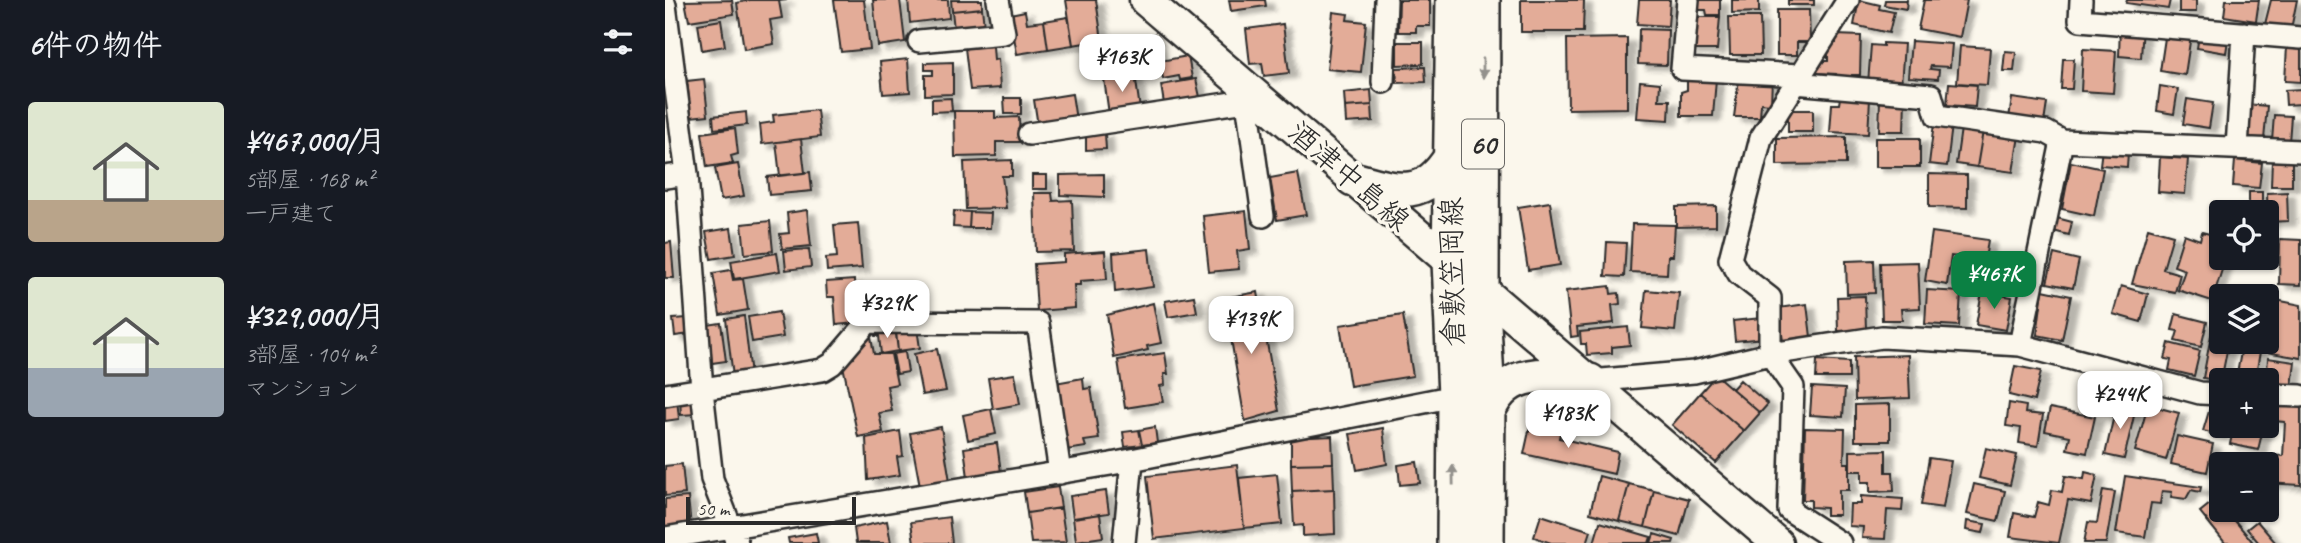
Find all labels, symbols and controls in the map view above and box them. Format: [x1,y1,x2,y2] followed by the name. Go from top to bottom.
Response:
[599,23,637,61] icon: filters
[28,26,162,64] text: 6件の物件
[1073,34,1171,94] pin: ¥163K
[1095,42,1149,71] text: ¥163K
[1477,57,1489,79] one-way arrow
[1280,112,1418,240] street label: 酒津中島線
[1462,120,1504,168] road number: 60
[245,122,386,160] text: ¥467,000/月
[84,130,168,214] icon: home
[245,165,374,194] text: 5部屋 · 168 m²
[1432,197,1472,347] street label: 倉敷笠岡線
[245,199,337,228] text: 一戸建て
[2209,200,2279,522] map controls
[2209,200,2279,270] button: locate
[1945,252,2043,311] pin: ¥467K
[1967,259,2021,288] text: ¥467K
[838,280,936,340] pin: ¥329K
[2209,284,2279,354] button: layers
[861,288,913,317] text: ¥329K
[1202,296,1300,356] pin: ¥139K
[245,297,385,335] text: ¥329,000/月
[1225,304,1277,333] text: ¥139K
[84,305,168,389] icon: home
[245,340,374,369] text: 3部屋 · 104 m²
[2209,368,2279,438] button: +
[2071,372,2169,431] pin: ¥244K
[245,374,359,403] text: マンション
[2093,379,2147,408] text: ¥244K
[1519,391,1617,450] pin: ¥183K
[1541,398,1595,427] text: ¥183K
[2209,452,2279,522] button: −
[1447,464,1459,486] one-way arrow
[686,494,856,526] scale bar
[697,497,729,521] text: 50 m

